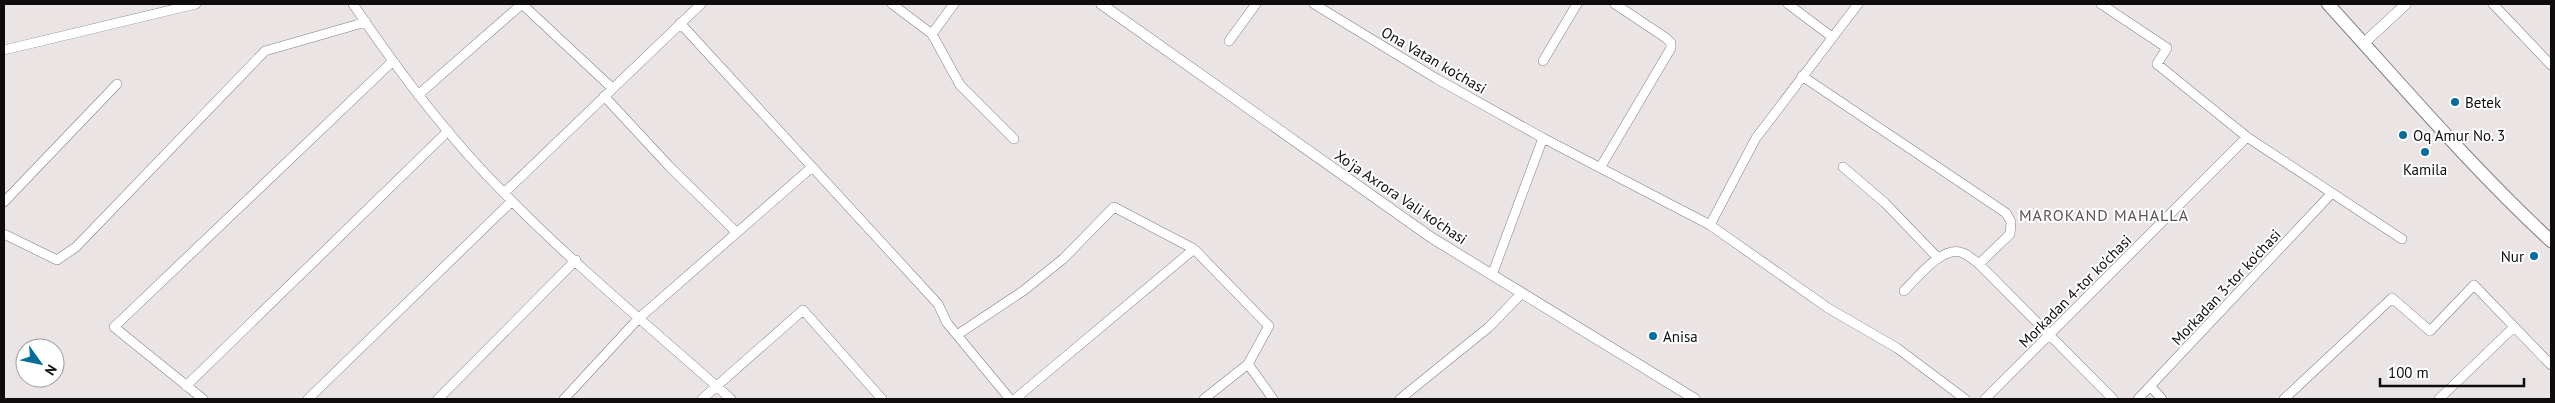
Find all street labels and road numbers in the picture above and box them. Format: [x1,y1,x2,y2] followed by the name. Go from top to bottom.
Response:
[1378,22,1490,98] street label: Ona Vatan ko'chasi
[1331,146,1471,248] street label: Xo'ja Axrora Vali ko'chasi
[2167,225,2285,349] street label: Morkadan 3-tor ko'chasi
[2015,231,2135,351] street label: Morkadan 4-tor ko'chasi

